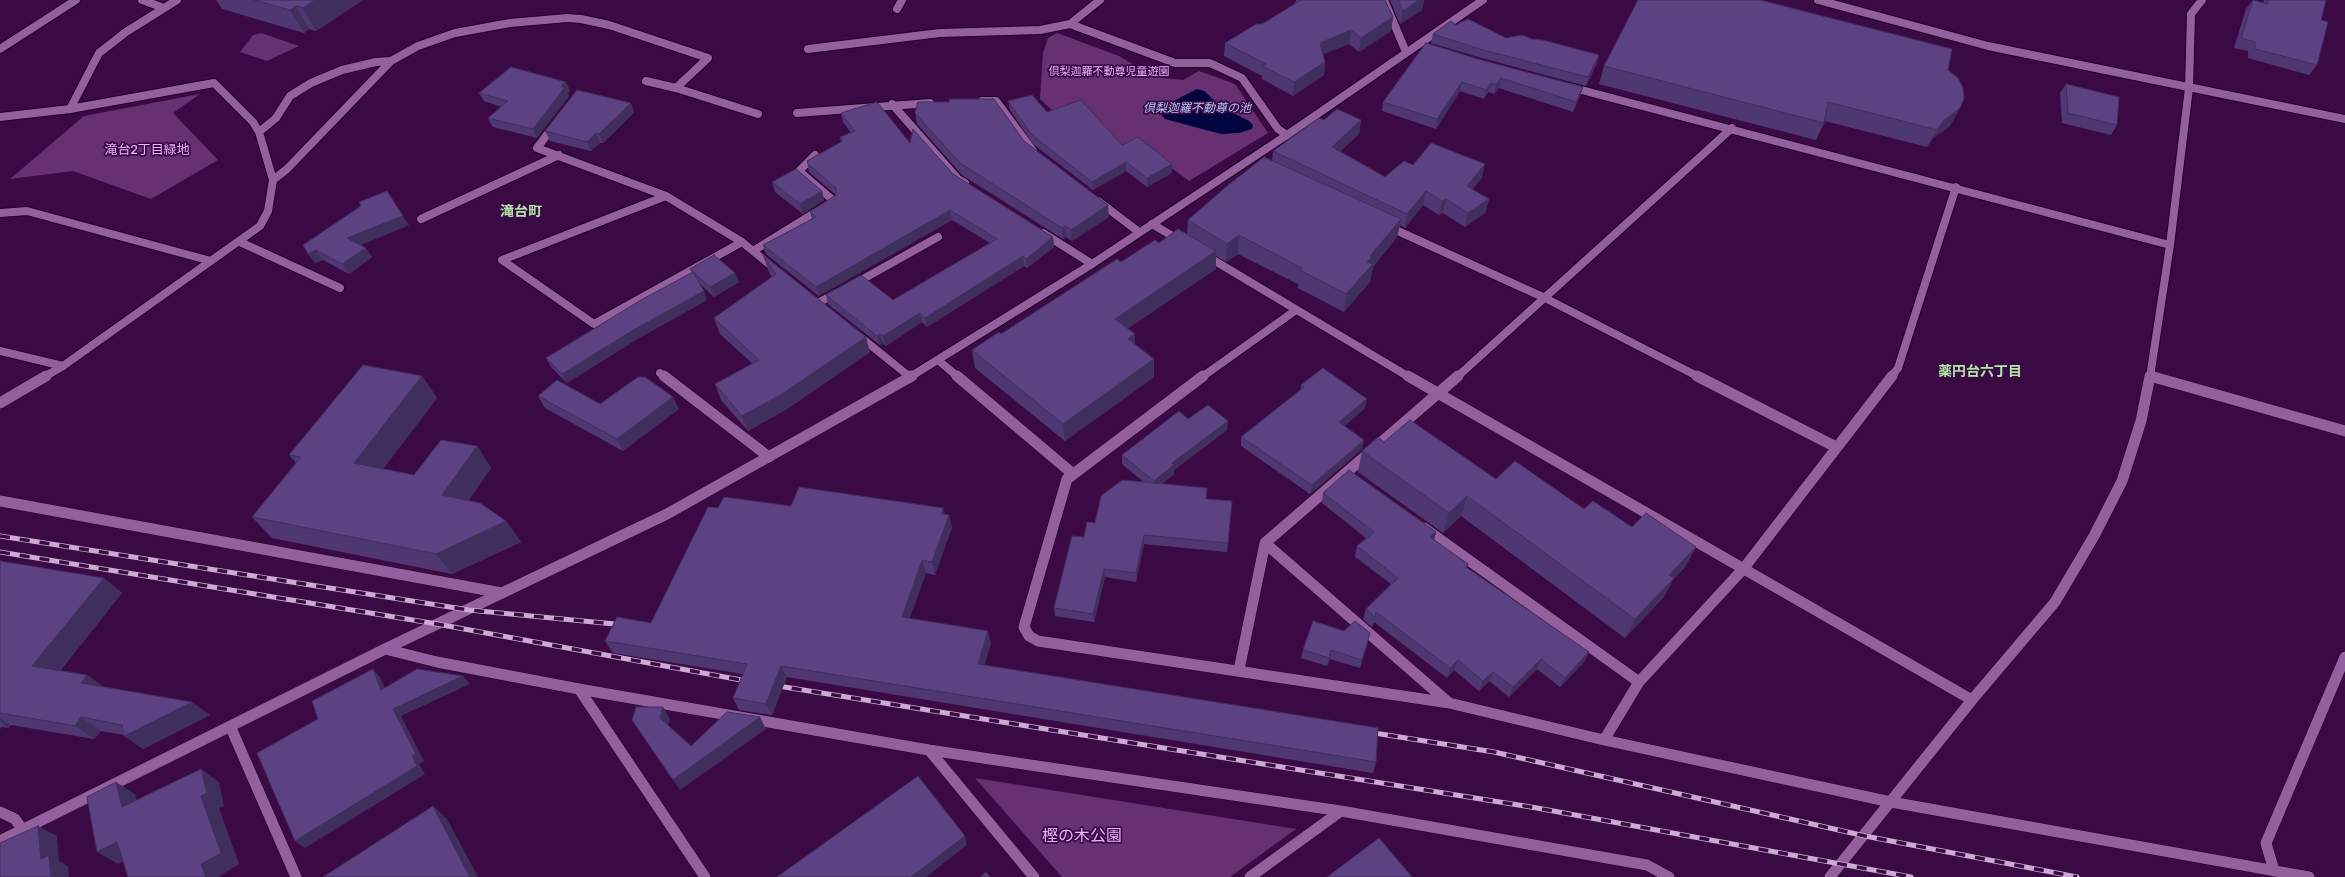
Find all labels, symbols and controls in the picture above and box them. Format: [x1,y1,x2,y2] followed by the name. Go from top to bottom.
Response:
[1049,65,1169,79] park label: 倶梨迦羅不動尊児童遊園
[1143,102,1251,116] water label: 倶梨迦羅不動尊の池
[104,142,190,158] park label: 滝台2丁目緑地
[500,204,542,220] district label: 滝台町
[1938,364,2022,380] district label: 薬円台六丁目
[1042,826,1122,846] park label: 樫の木公園

